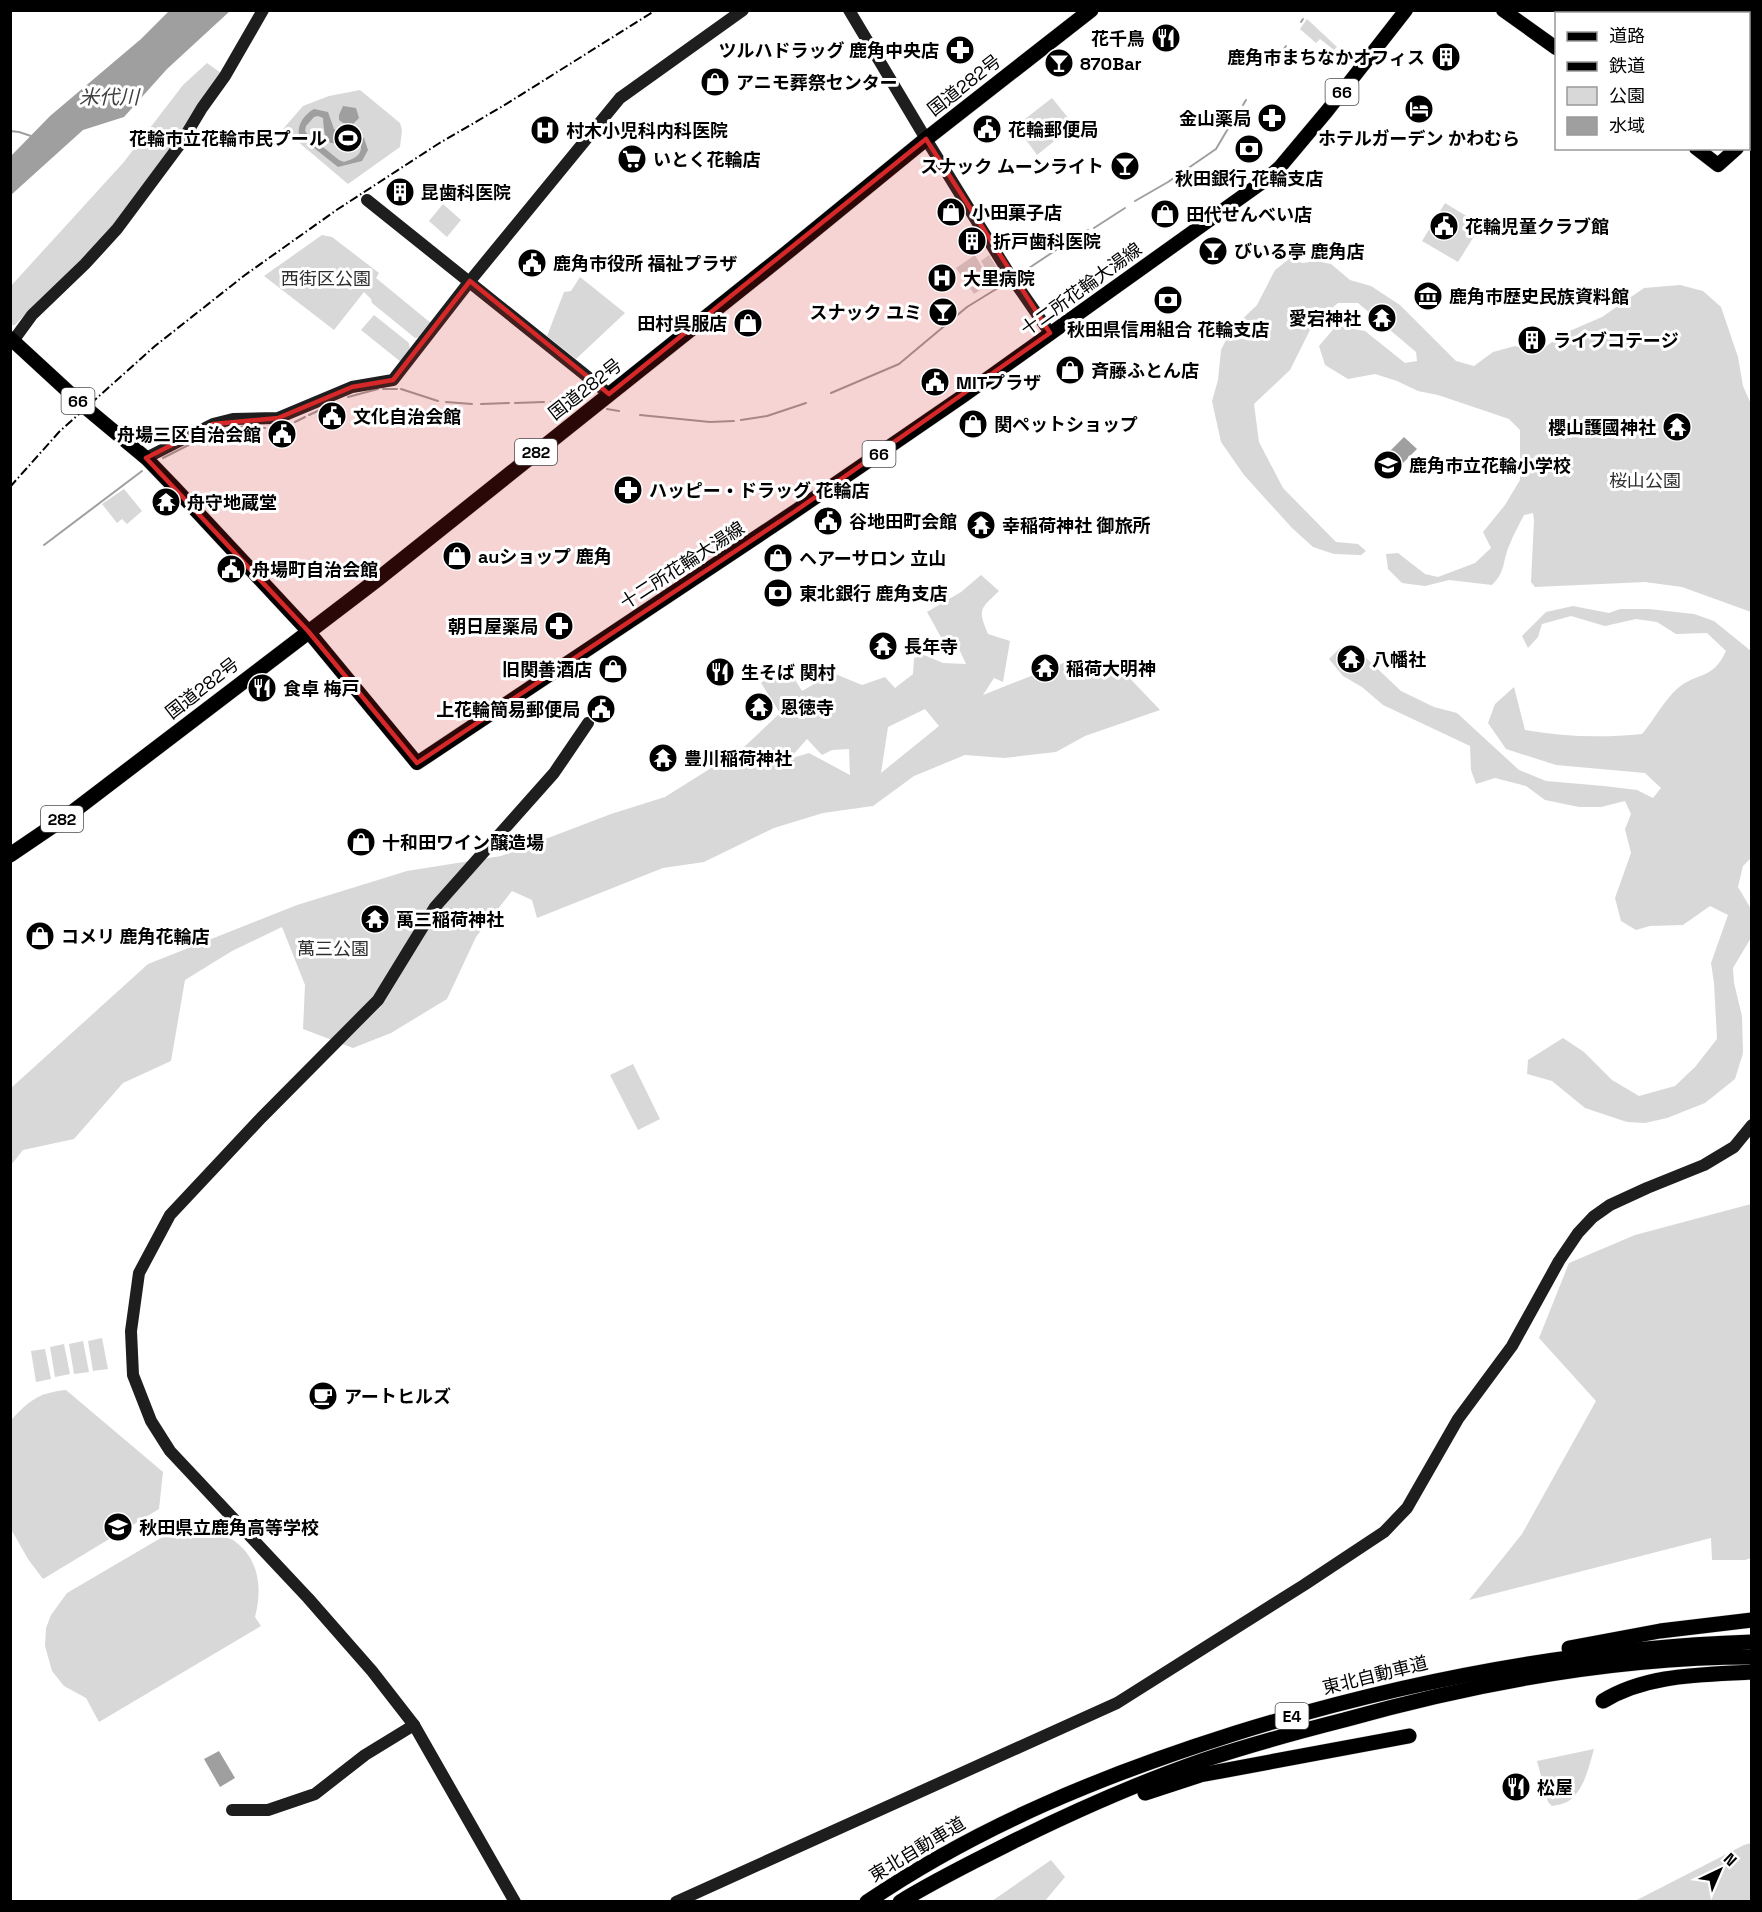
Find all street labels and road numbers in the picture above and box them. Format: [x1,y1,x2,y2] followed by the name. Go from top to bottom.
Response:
[923,49,1005,121] street label: 国道282号
[1326,79,1358,105] road number: 66
[1016,237,1146,341] street label: 十二所花輪大湯線
[544,353,626,425] street label: 国道282号
[62,388,94,414] road number: 66
[515,439,557,465] road number: 282
[862,441,896,467] road number: 66
[615,516,749,614] street label: 十二所花輪大湯線
[161,652,243,724] street label: 国道282号
[41,806,83,832] road number: 282
[1320,1651,1430,1699] street label: 東北自動車道
[1276,1703,1308,1729] road number: E4
[865,1811,969,1887] street label: 東北自動車道

